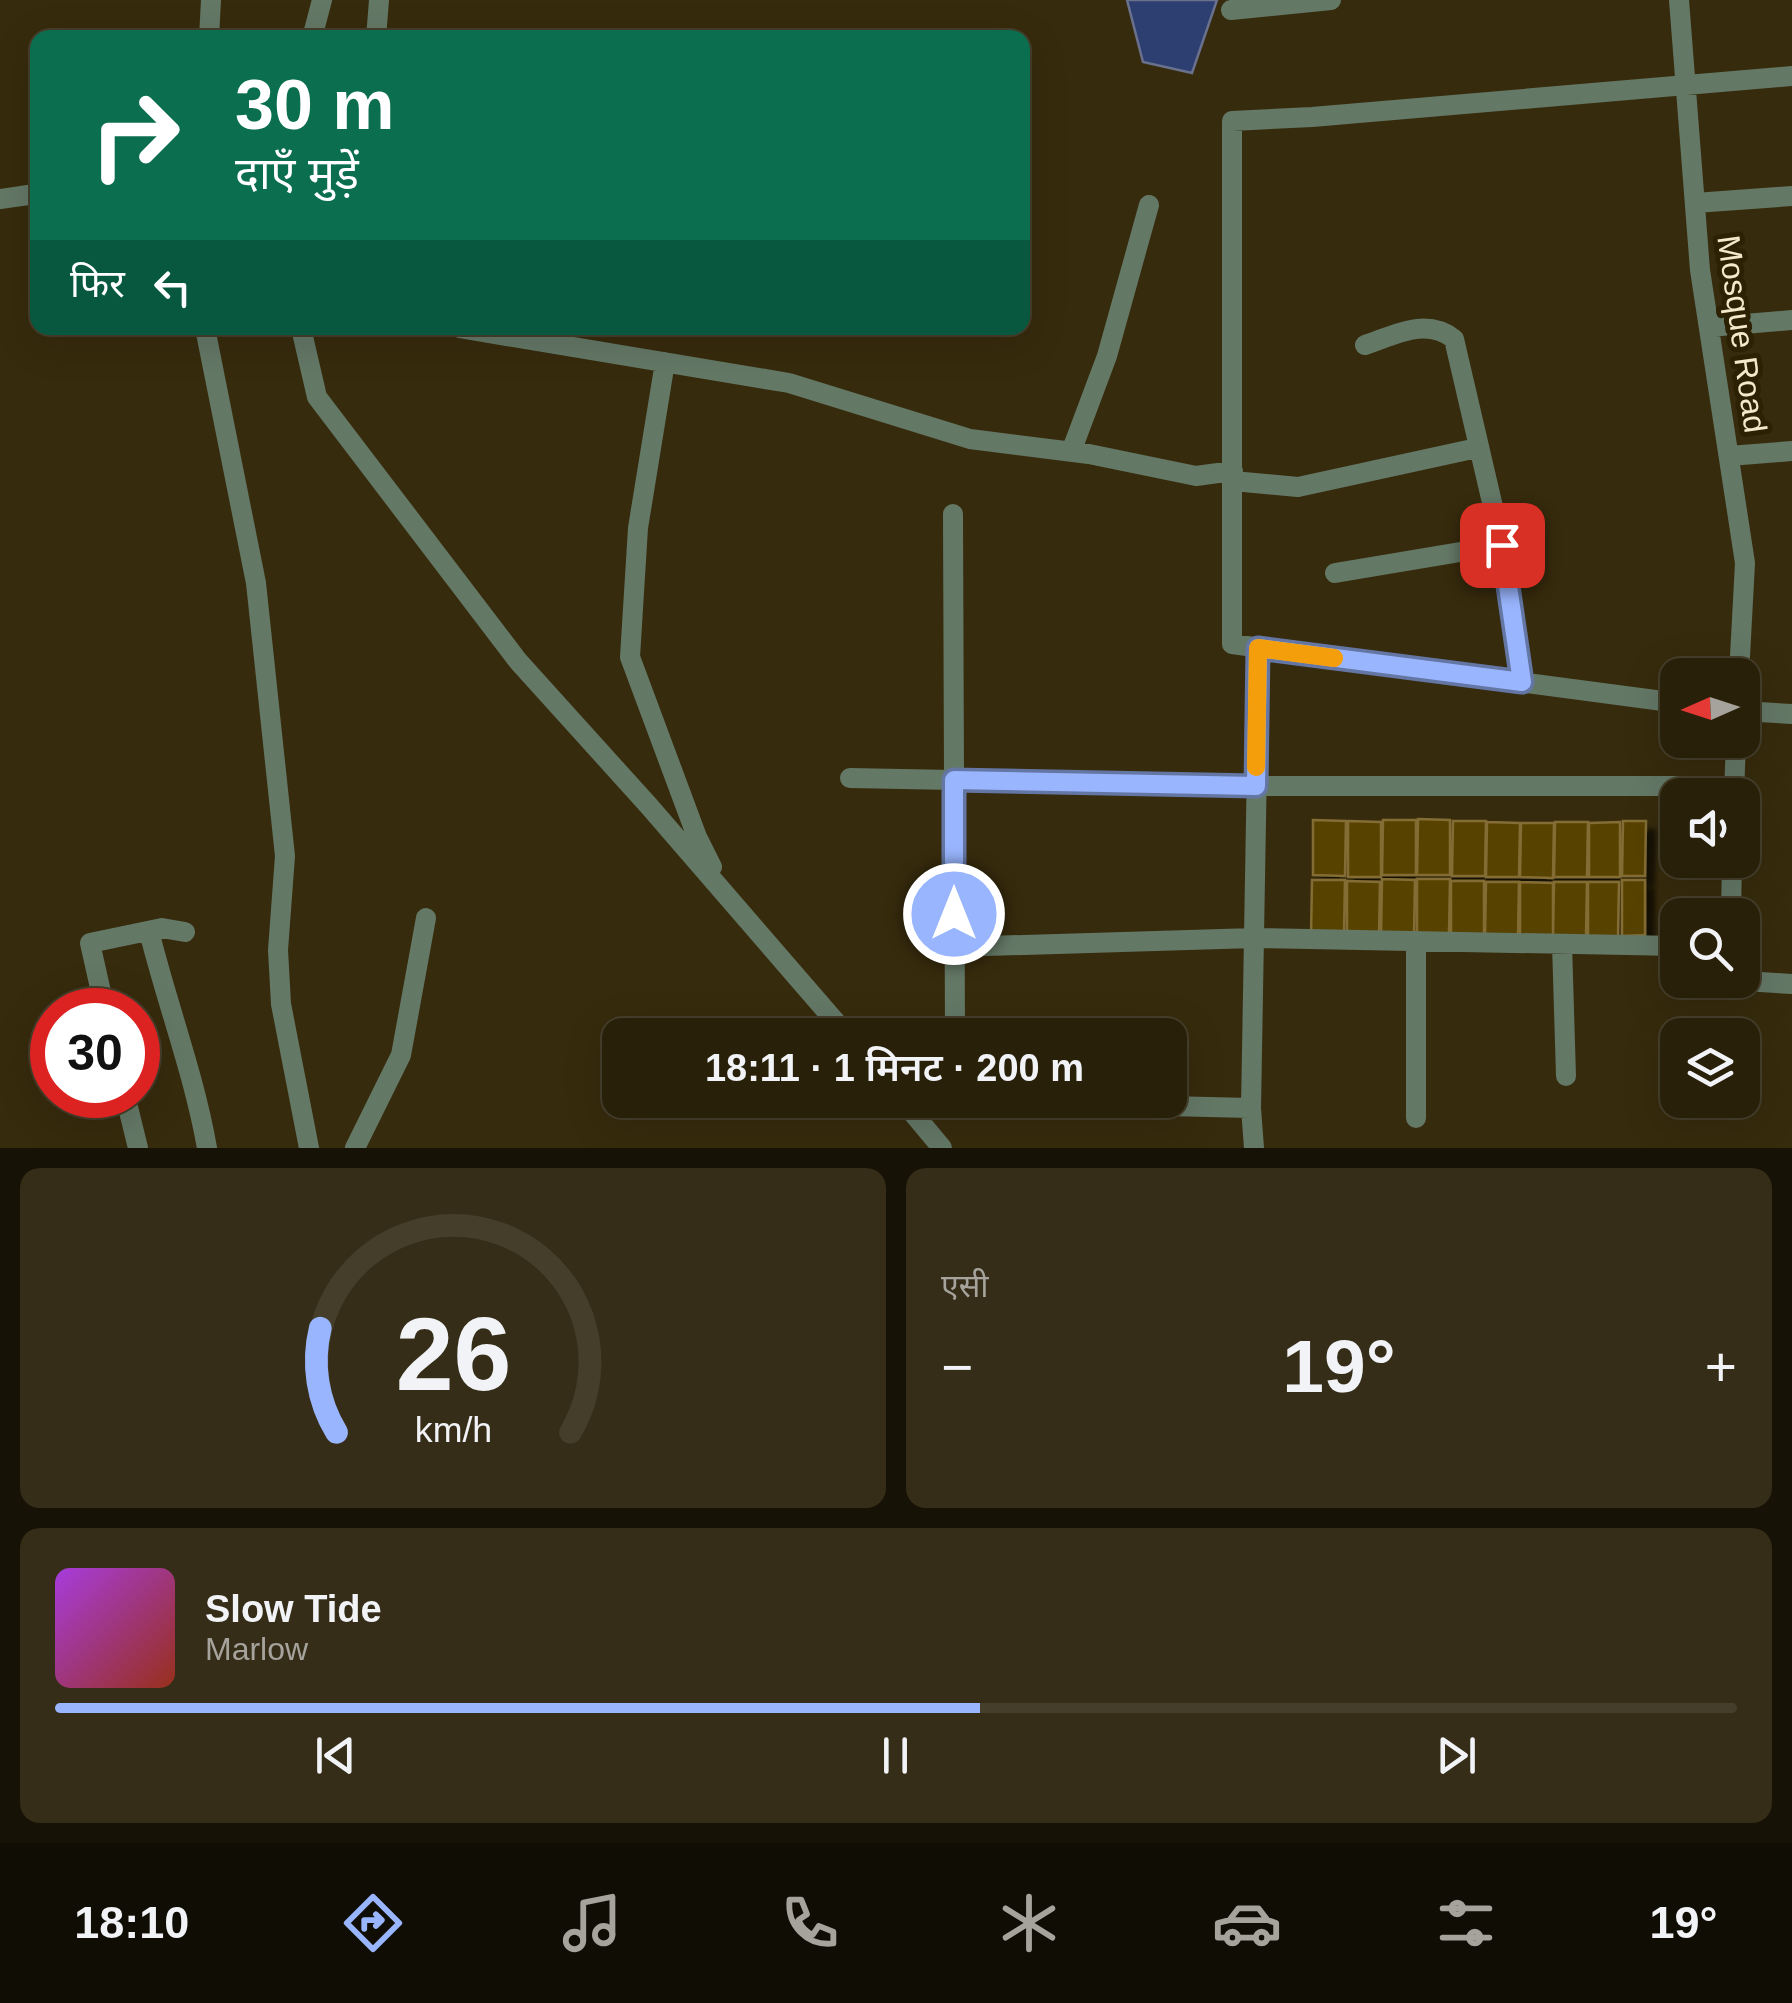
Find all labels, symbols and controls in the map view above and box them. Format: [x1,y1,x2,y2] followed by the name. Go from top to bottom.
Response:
[235,66,395,144] text: 30 m
[70,70,200,200] icon: right
[235,148,359,199] text: दाएँ मुड़ें
[1710,233,1774,435] street label: Mosque Road
[145,260,200,315] icon: left
[70,263,125,305] text: फिर
[1460,503,1545,588] pin
[1475,518,1530,573] icon: arrive
[1660,658,1760,758] north arrow
[1660,658,1760,1118] map controls
[1660,778,1760,878] button: sound
[902,862,1006,966] position arrow
[1660,898,1760,998] button: search
[30,988,160,1118] speed limit sign: 30
[1660,1018,1760,1118] button: layers
[705,1047,1084,1089] text: 18:11 · 1 मिनट · 200 m
[941,1268,989,1304] text: एसी
[395,1296,511,1412] text: 26
[1282,1324,1396,1408] text: 19°
[941,1336,973,1398] text: −
[1705,1336,1737,1398] text: +
[414,1410,492,1450] text: km/h
[205,1588,382,1630] text: Slow Tide
[205,1631,308,1667] text: Marlow
[308,1728,363,1783] icon: previous
[868,1728,923,1783] icon: pause
[1429,1728,1484,1783] icon: next
[338,1888,408,1958] icon: directions
[557,1888,627,1958] icon: music
[775,1888,845,1958] icon: phone
[994,1888,1064,1958] icon: climate
[1212,1888,1282,1958] icon: car
[1431,1888,1501,1958] icon: filters
[74,1897,189,1948] text: 18:10
[1650,1897,1718,1948] text: 19°

